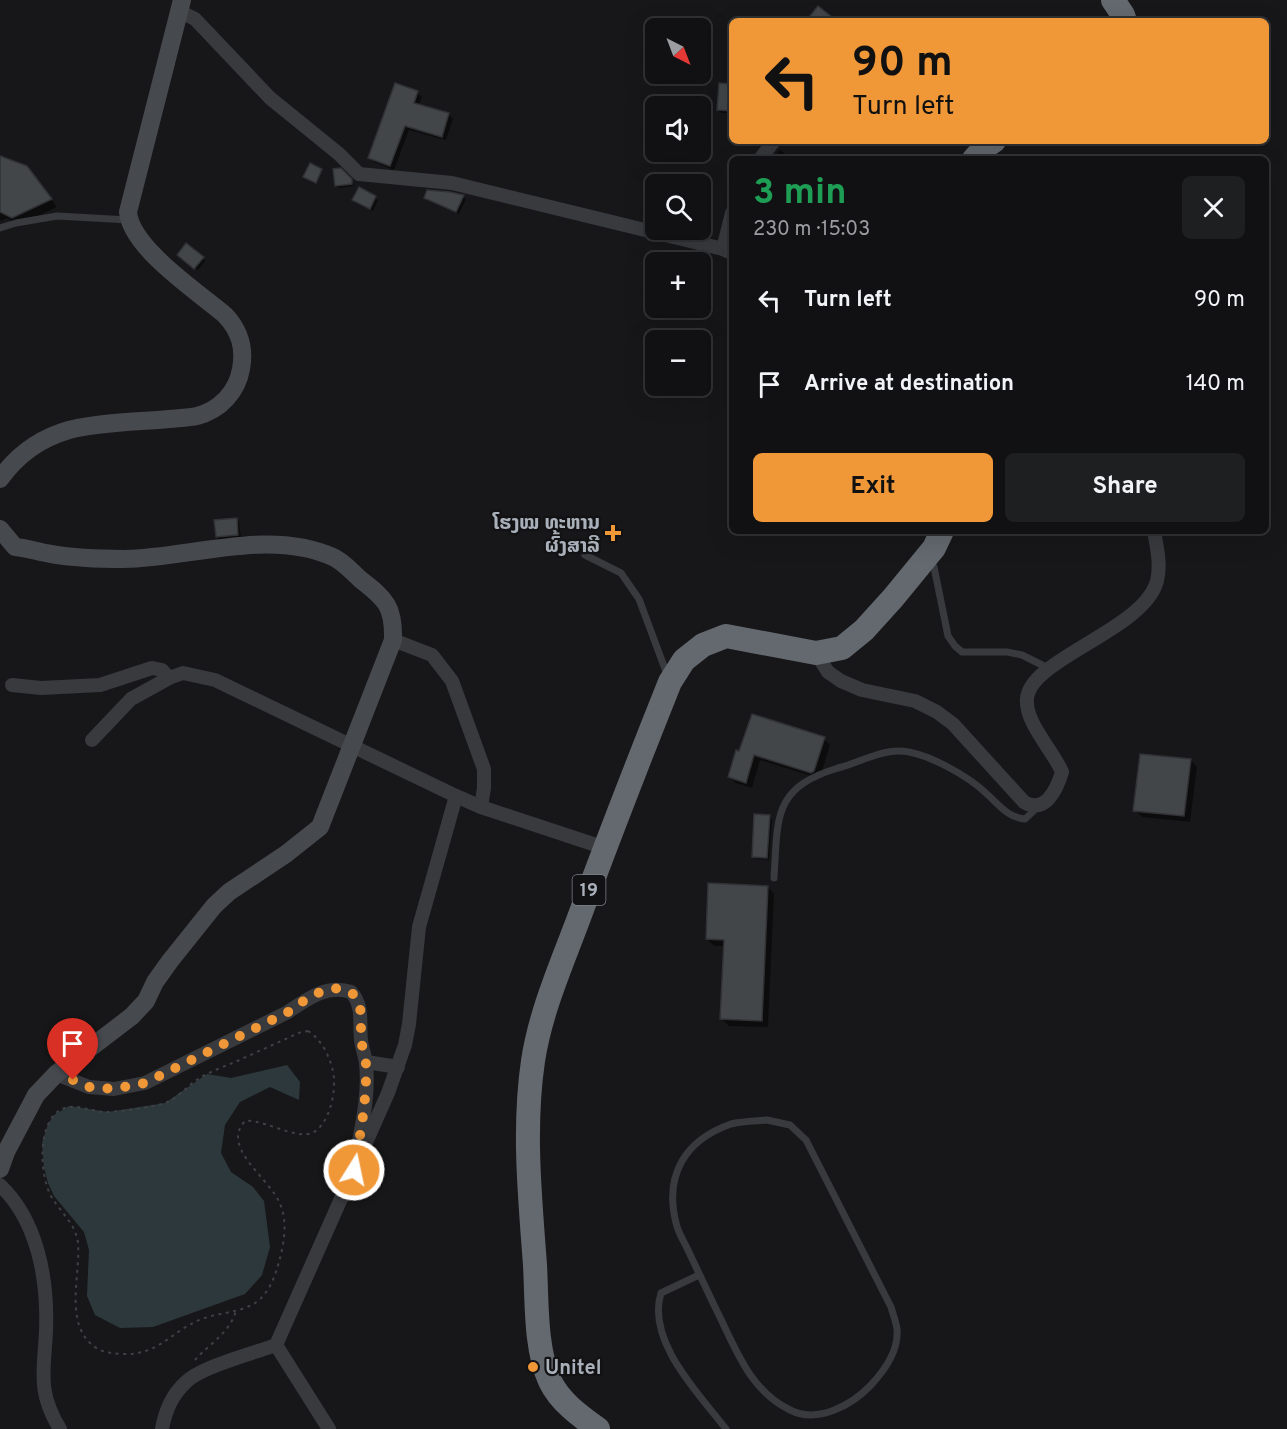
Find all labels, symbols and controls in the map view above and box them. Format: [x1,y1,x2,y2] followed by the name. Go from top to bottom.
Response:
[645,18,711,84] north arrow
[645,18,711,396] map controls
[852,38,953,91] text: 90 m
[753,42,831,120] icon: left
[852,90,954,124] text: Turn left
[645,96,711,162] button: sound
[753,171,847,217] text: 3 min
[645,174,711,240] button: search
[1182,176,1245,239] button: close
[753,217,870,243] text: 230 m · 15:03
[645,252,711,318] button: +
[753,284,786,317] icon: left
[804,287,892,314] text: Turn left
[1194,287,1245,314] text: 90 m
[645,330,711,396] button: −
[753,368,786,401] icon: arrive
[804,371,1014,398] text: Arrive at destination
[1186,371,1245,398] text: 140 m
[753,453,993,522] button: Exit
[1005,453,1245,522] button: Share
[492,511,600,560] place label: ໂຮງໝ ທະຫານ ຜົ້ງສາລີ
[604,524,622,542] marker: ໂຮງໝ ທະຫານ ຜົ້ງສາລີ
[572,875,606,905] road number: 19
[47,1018,98,1080] pin
[56,1027,89,1060] icon: arrive
[322,1138,386,1202] position arrow
[545,1356,601,1382] place label: Unitel
[526,1360,540,1374] marker: Unitel

